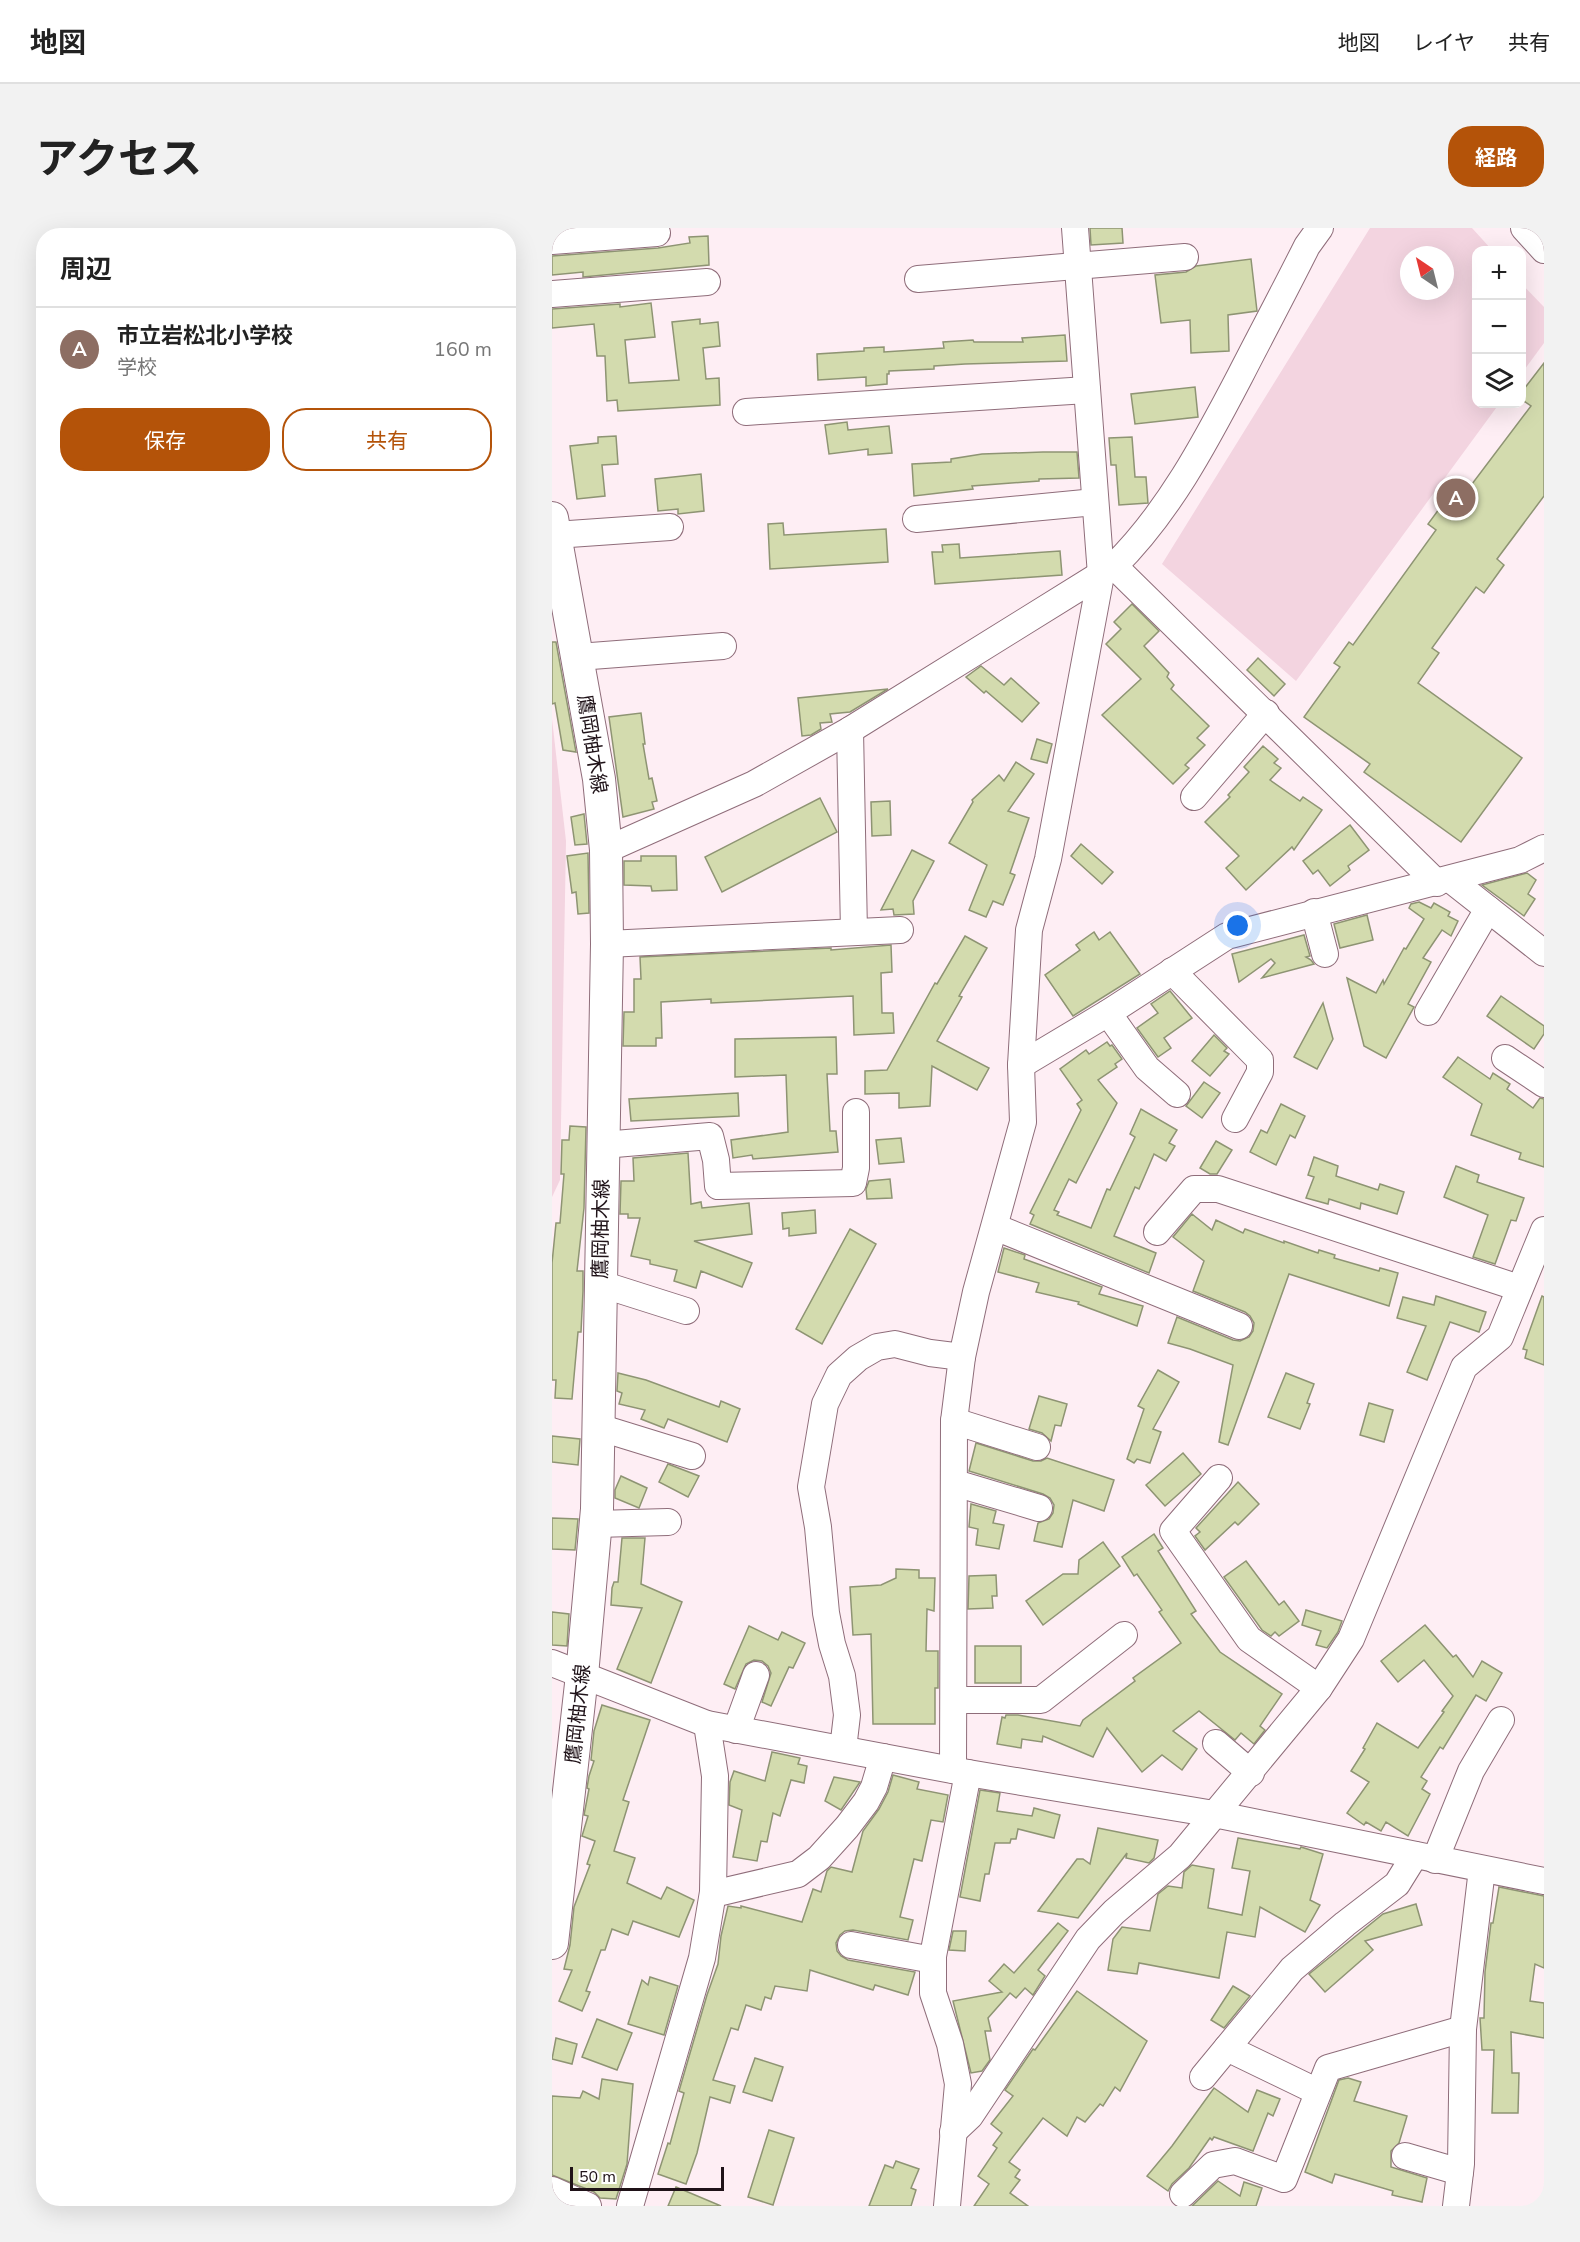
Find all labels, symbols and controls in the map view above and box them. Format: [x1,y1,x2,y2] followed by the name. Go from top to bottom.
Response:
[30,24,86,62] text: 地図
[1338,29,1380,57] text: 地図
[1413,29,1475,57] text: レイヤ
[1508,29,1550,57] text: 共有
[1448,126,1544,187] button: 経路
[36,131,202,188] text: アクセス
[1400,246,1454,300] north arrow
[1472,246,1526,408] map controls
[1472,246,1526,300] button: +
[60,252,112,287] text: 周辺
[1472,300,1526,354] button: −
[117,321,293,351] text: 市立岩松北小学校
[72,336,87,363] text: A
[434,336,492,363] text: 160 m
[117,354,157,381] text: 学校
[1472,354,1526,408] button: layers
[60,408,270,471] button: 保存
[282,408,492,471] button: 共有
[1436,476,1476,520] pin: A
[571,693,613,795] street label: 鷹岡柚木線
[1223,911,1252,940] your location
[587,1179,615,1279] street label: 鷹岡柚木線
[559,1663,597,1765] street label: 鷹岡柚木線
[570,2164,724,2192] scale bar
[579,2166,616,2188] text: 50 m

